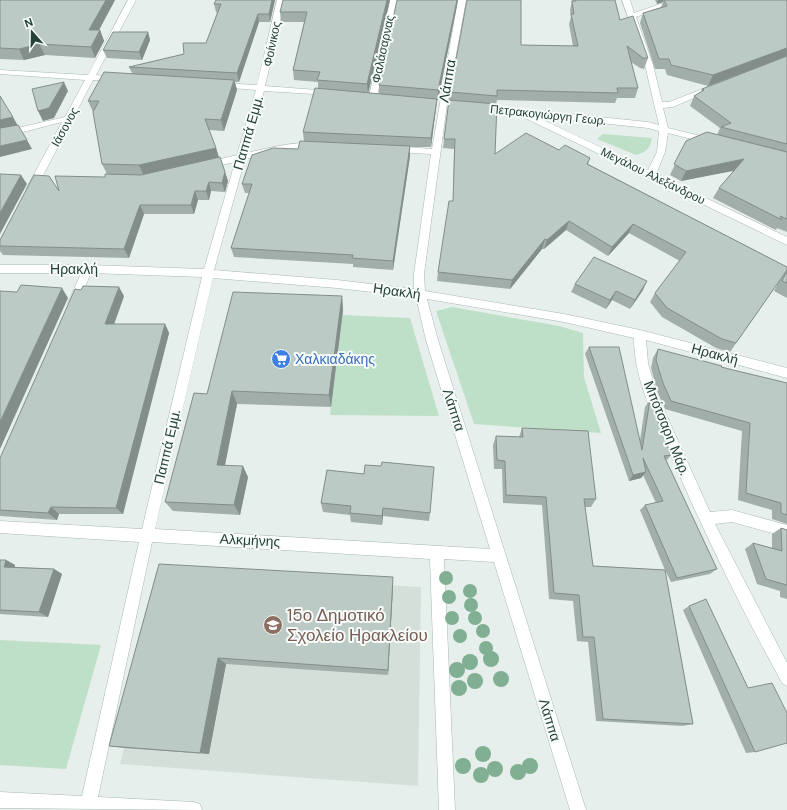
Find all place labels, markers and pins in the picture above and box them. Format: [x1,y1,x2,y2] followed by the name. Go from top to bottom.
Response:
[270,348,292,370] supermarket icon: Χαλκιαδάκης
[295,350,375,368] place label: Χαλκιαδάκης
[287,604,428,646] place label: 15ο Δημοτικό Σχολείο Ηρακλείου
[262,614,284,636] school or university icon: 15ο Δημοτικό Σχολείο Ηρακλείου

